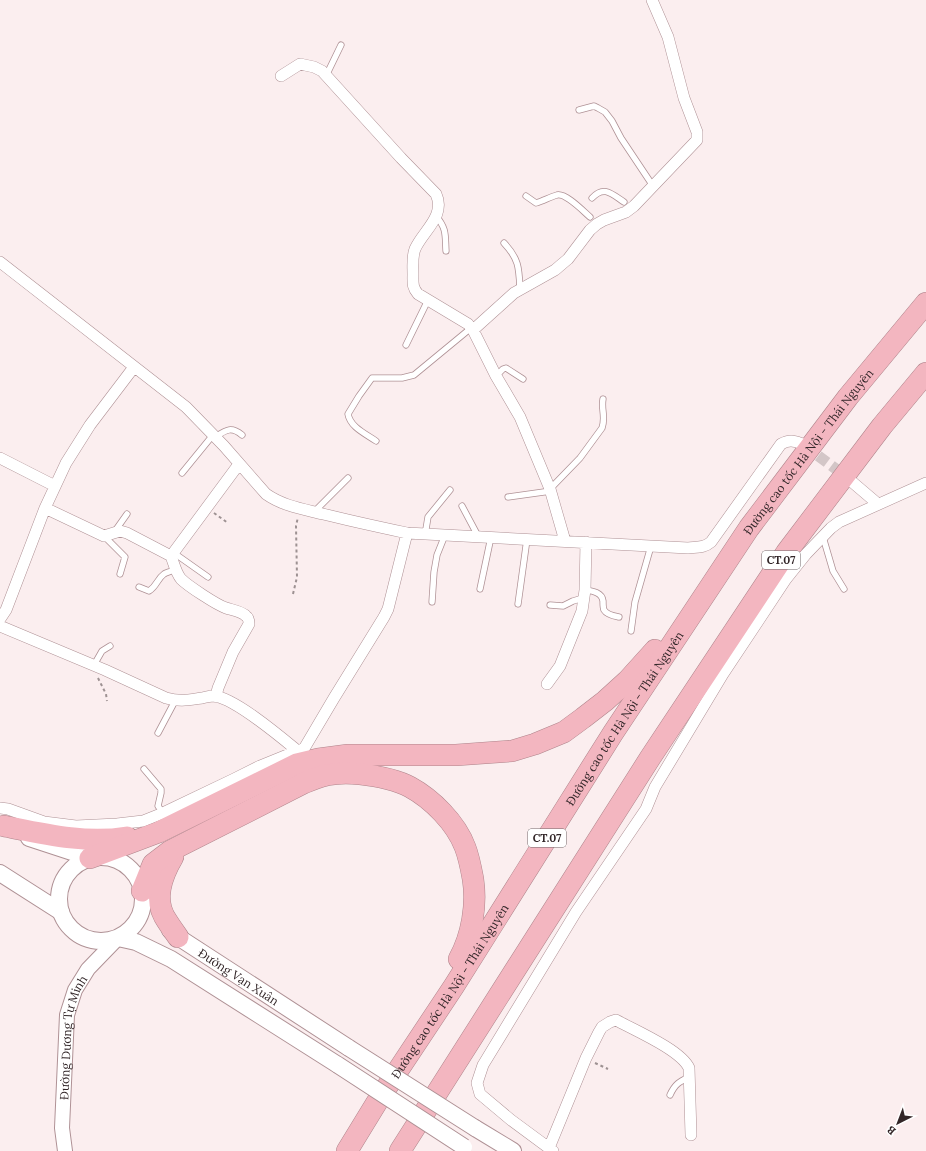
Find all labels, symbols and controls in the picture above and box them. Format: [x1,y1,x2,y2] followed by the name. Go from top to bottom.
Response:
[739,365,876,537] street label: Đường cao tốc Hà Nội - Thái Nguyên
[762,551,800,569] road number: CT.07
[562,628,686,808] street label: Đường cao tốc Hà Nội - Thái Nguyên
[528,829,566,847] road number: CT.07
[387,901,511,1081] street label: Đường cao tốc Hà Nội - Thái Nguyên
[196,945,282,1008] street label: Đường Vạn Xuân
[56,972,90,1100] street label: Đường Dương Tự Minh
[878,1103,918,1143] north arrow
[884,1123,899,1138] text: B

